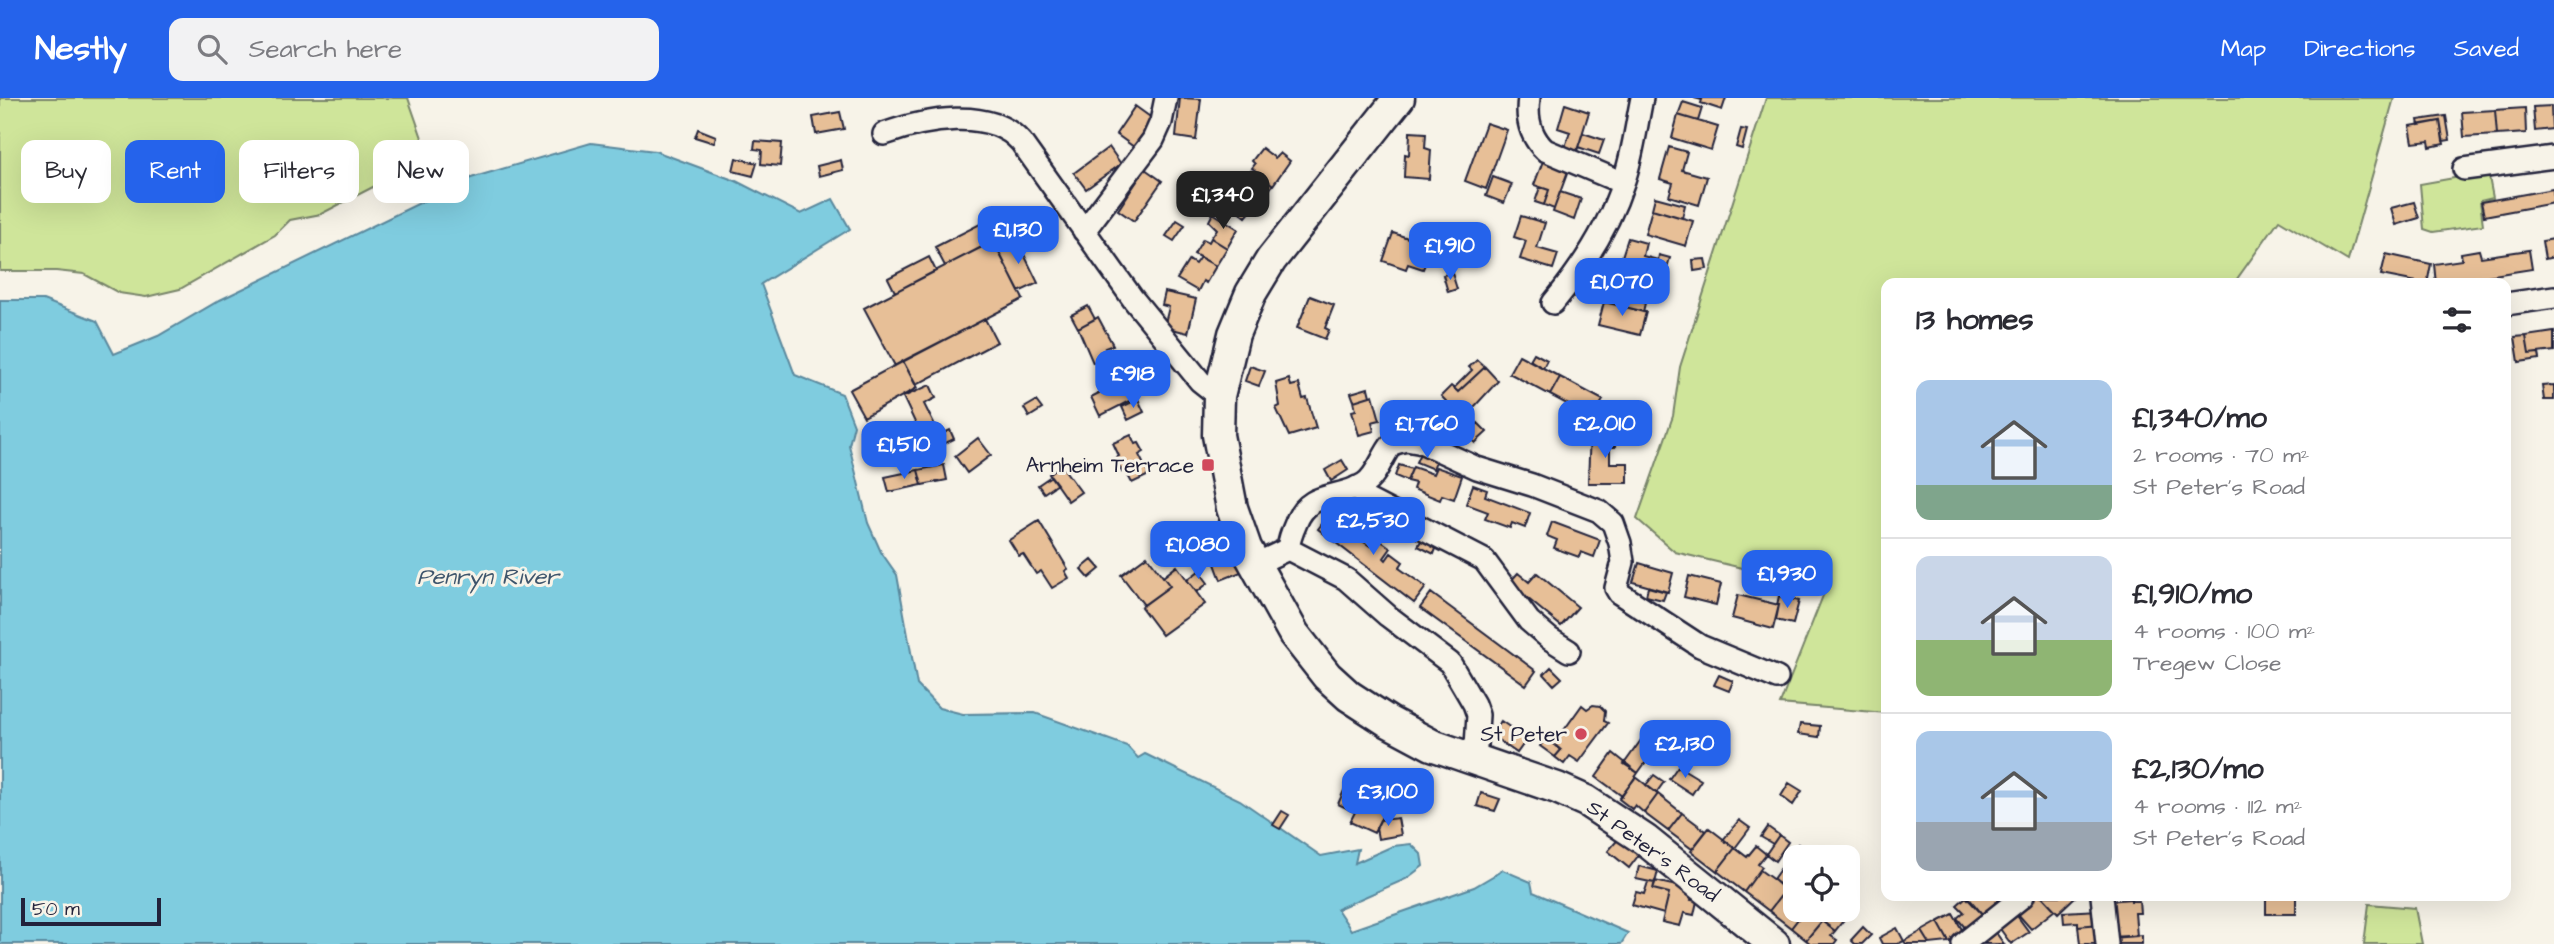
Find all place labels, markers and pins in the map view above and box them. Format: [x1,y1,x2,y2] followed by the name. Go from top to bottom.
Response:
[1166,172,1280,231] pin: £1,340
[961,206,1075,266] pin: £1,130
[1393,222,1507,282] pin: £1,910
[1565,258,1679,318] pin: £1,070
[1092,350,1174,410] pin: £918
[1370,400,1484,460] pin: £1,760
[1548,400,1662,460] pin: £2,010
[847,422,961,481] pin: £1,510
[1026,451,1194,480] place label: Arnheim Terrace
[1200,457,1216,473] marker: Arnheim Terrace
[1316,498,1430,557] pin: £2,530
[1141,522,1255,581] pin: £1,080
[1730,550,1844,610] pin: £1,930
[1480,720,1567,749] place label: St Peter
[1628,720,1742,780] pin: £2,130
[1573,726,1589,742] marker: St Peter
[1331,768,1445,828] pin: £3,100

